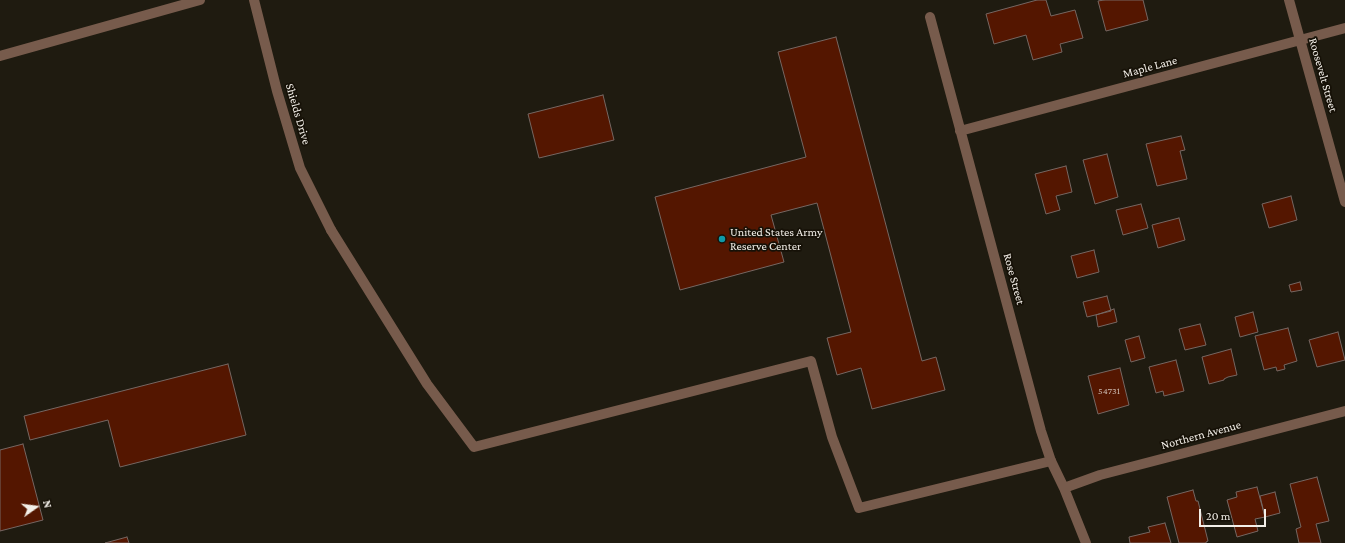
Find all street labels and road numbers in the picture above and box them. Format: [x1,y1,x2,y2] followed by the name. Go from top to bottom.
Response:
[1306,36,1340,114] street label: Roosevelt Street
[1121,53,1179,81] street label: Maple Lane
[282,82,314,146] street label: Shields Drive
[1000,252,1028,306] street label: Rose Street
[1160,417,1242,453] street label: Northern Avenue

